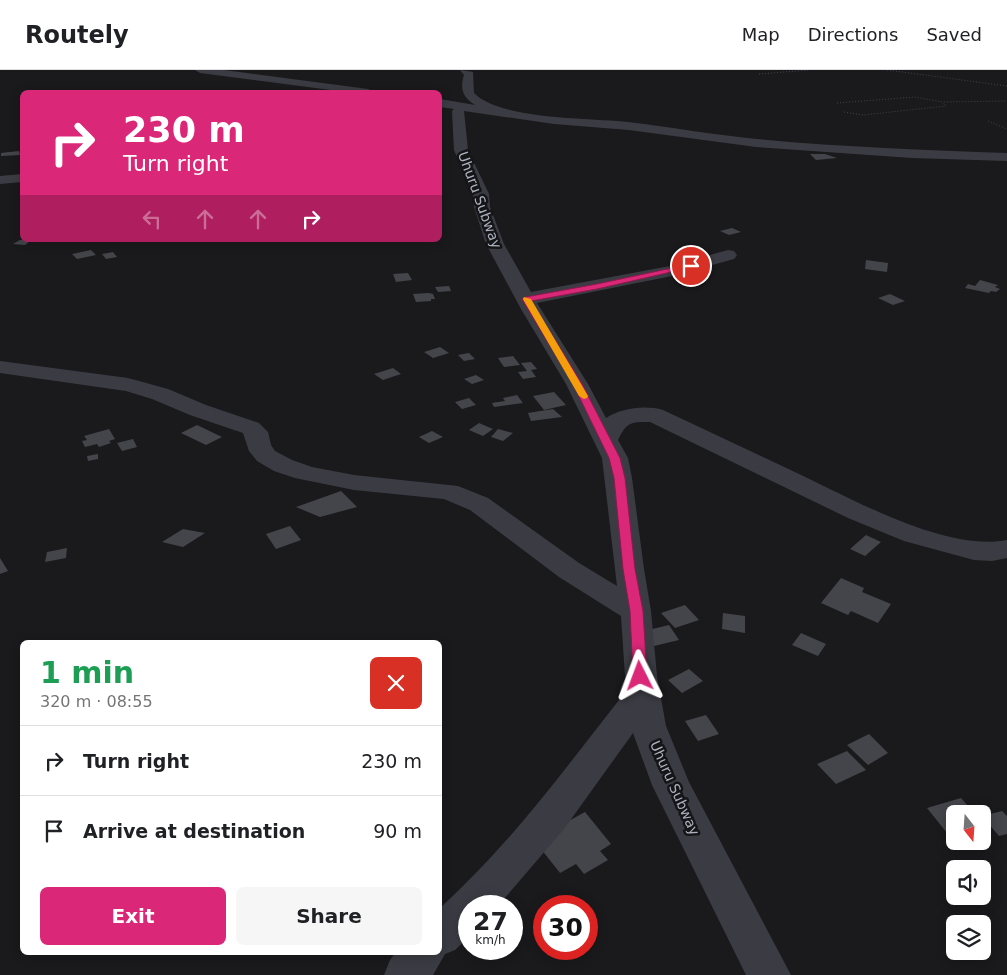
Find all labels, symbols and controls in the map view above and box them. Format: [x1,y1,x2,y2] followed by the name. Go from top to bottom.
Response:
[25,21,129,49] text: Routely
[742,24,780,45] text: Map
[808,24,898,45] text: Directions
[926,24,982,45] text: Saved
[40,110,105,175] icon: right
[123,110,245,150] text: 230 m
[455,149,505,251] street label: Uhuru Subway
[123,151,228,176] text: Turn right
[138,205,166,233] icon: left
[191,205,219,233] icon: ahead
[244,205,272,233] icon: ahead
[297,205,325,233] icon: right
[670,245,712,287] pin
[677,252,705,280] icon: arrive
[613,649,665,701] position arrow
[40,655,134,690] text: 1 min
[370,657,422,709] button: close
[40,692,153,711] text: 320 m · 08:55
[647,738,703,838] street label: Uhuru Subway
[40,747,68,775] icon: right
[83,750,189,772] text: Turn right
[361,750,422,772] text: 230 m
[946,805,991,850] north arrow
[946,805,991,960] map controls
[40,817,68,845] icon: arrive
[83,820,305,842] text: Arrive at destination
[373,820,422,842] text: 90 m
[946,860,991,905] button: sound
[40,887,226,945] button: Exit
[236,887,422,945] button: Share
[533,895,598,960] speed limit sign: 30
[473,907,508,936] text: 27
[946,915,991,960] button: layers
[475,933,506,947] text: km/h

